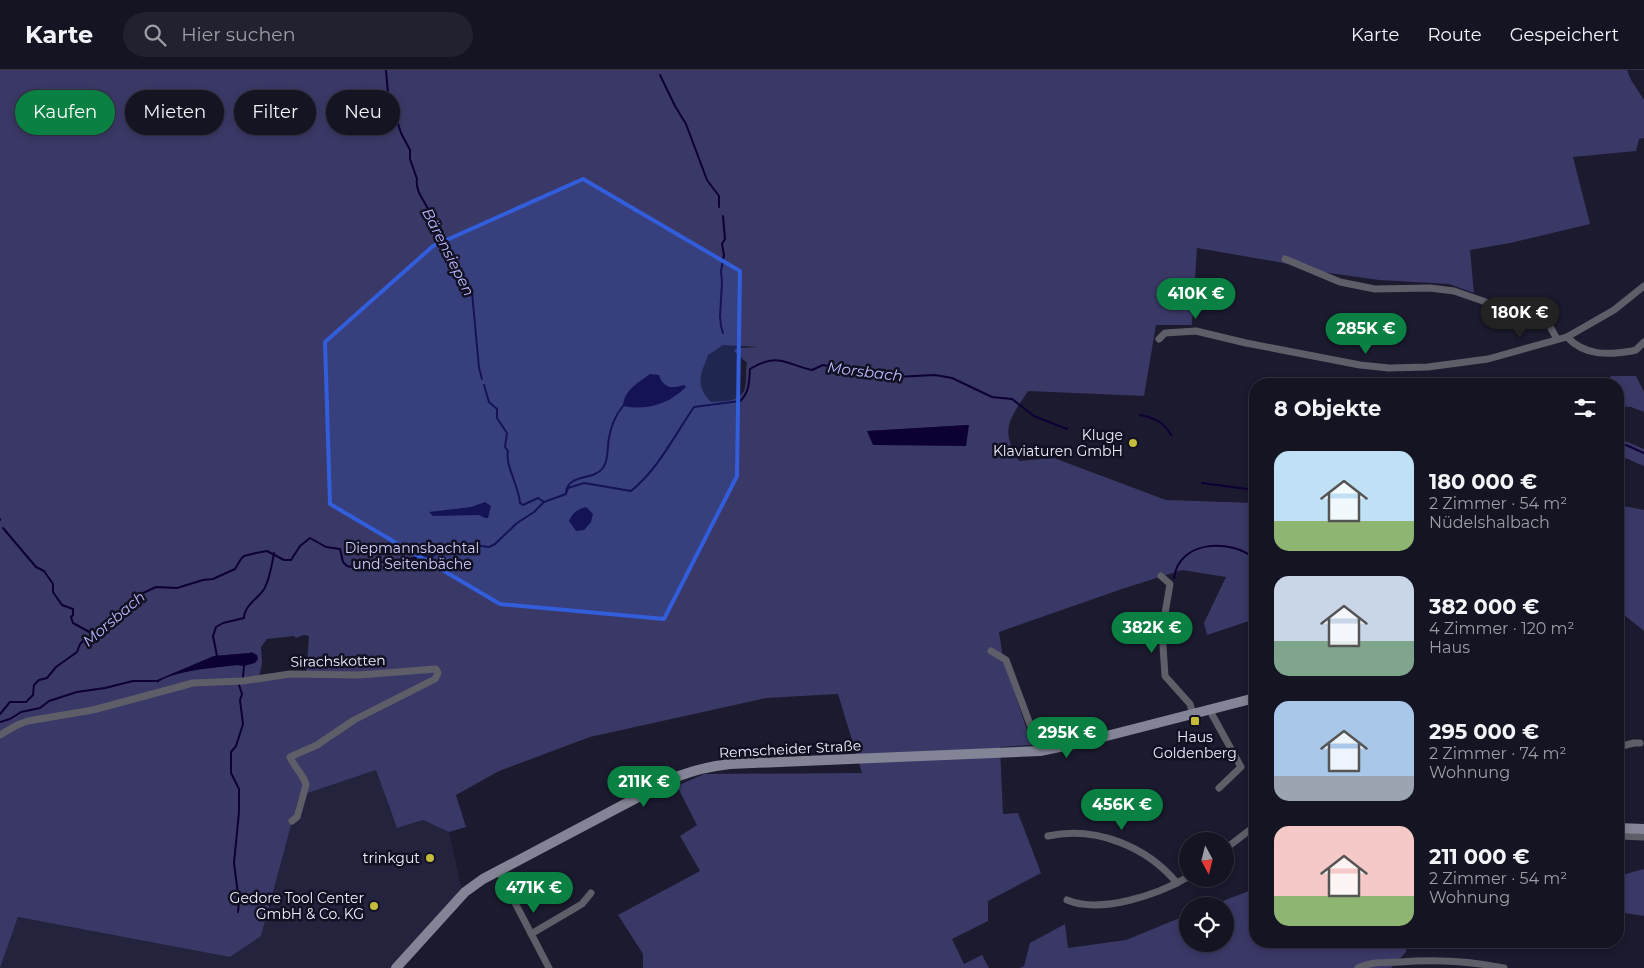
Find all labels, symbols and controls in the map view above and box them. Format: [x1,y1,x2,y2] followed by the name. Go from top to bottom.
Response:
[123,12,473,57] search box
[25,20,93,49] text: Karte
[141,21,169,49] icon: search
[181,23,296,46] text: Hier suchen
[1351,24,1399,46] text: Karte
[1427,24,1482,46] text: Route
[1510,24,1619,46] text: Gespeichert
[15,90,115,135] chip: Kaufen
[125,90,224,135] chip: Mieten
[234,90,316,135] chip: Filter
[326,90,400,135] chip: Neu
[418,205,479,299] water label: Bärensiepen
[1155,278,1237,320] pin: 410K €
[1167,284,1225,303] text: 410K €
[1479,296,1561,339] pin: 180K €
[1491,303,1549,322] text: 180K €
[1325,312,1407,355] pin: 285K €
[1337,319,1395,338] text: 285K €
[826,357,904,386] water label: Morsbach
[1571,394,1599,422] icon: filters
[1274,396,1381,421] text: 8 Objekte
[993,426,1123,460] place label: Kluge Klaviaturen GmbH
[1127,437,1139,449] marker: Kluge Klaviaturen GmbH
[1429,469,1537,494] text: 180 000 €
[1314,471,1374,531] icon: home
[1429,494,1567,513] text: 2 Zimmer · 54 m²
[1429,513,1550,532] text: Nüdelshalbach
[345,539,479,573] park label: Diepmannsbachtal und Seitenbäche
[79,587,149,650] water label: Morsbach
[1429,594,1539,619] text: 382 000 €
[1314,596,1374,656] icon: home
[1111,612,1193,654] pin: 382K €
[1123,618,1181,637] text: 382K €
[1429,619,1574,638] text: 4 Zimmer · 120 m²
[1429,638,1470,657] text: Haus
[290,651,386,671] street label: Sirachskotten
[1189,715,1201,727] marker: Haus Goldenberg
[1026,716,1108,759] pin: 295K €
[1429,719,1539,744] text: 295 000 €
[1314,721,1374,781] icon: home
[1038,723,1096,742] text: 295K €
[1153,728,1237,762] place label: Haus Goldenberg
[718,736,862,762] street label: Remscheider Straße
[1429,744,1566,763] text: 2 Zimmer · 74 m²
[1429,763,1510,782] text: Wohnung
[603,766,685,808] pin: 211K €
[618,772,670,791] text: 211K €
[1081,788,1163,831] pin: 456K €
[1092,795,1152,814] text: 456K €
[1179,832,1234,888] north arrow
[1179,832,1234,952] map controls
[1429,844,1530,869] text: 211 000 €
[1314,846,1374,906] icon: home
[363,849,420,867] place label: trinkgut
[424,852,436,864] marker: trinkgut
[1429,869,1567,888] text: 2 Zimmer · 54 m²
[493,872,575,914] pin: 471K €
[506,878,562,897] text: 471K €
[1429,888,1510,907] text: Wohnung
[230,889,364,923] place label: Gedore Tool Center GmbH & Co. KG
[1179,897,1234,952] button: locate
[368,900,380,912] marker: Gedore Tool Center GmbH & Co. KG

